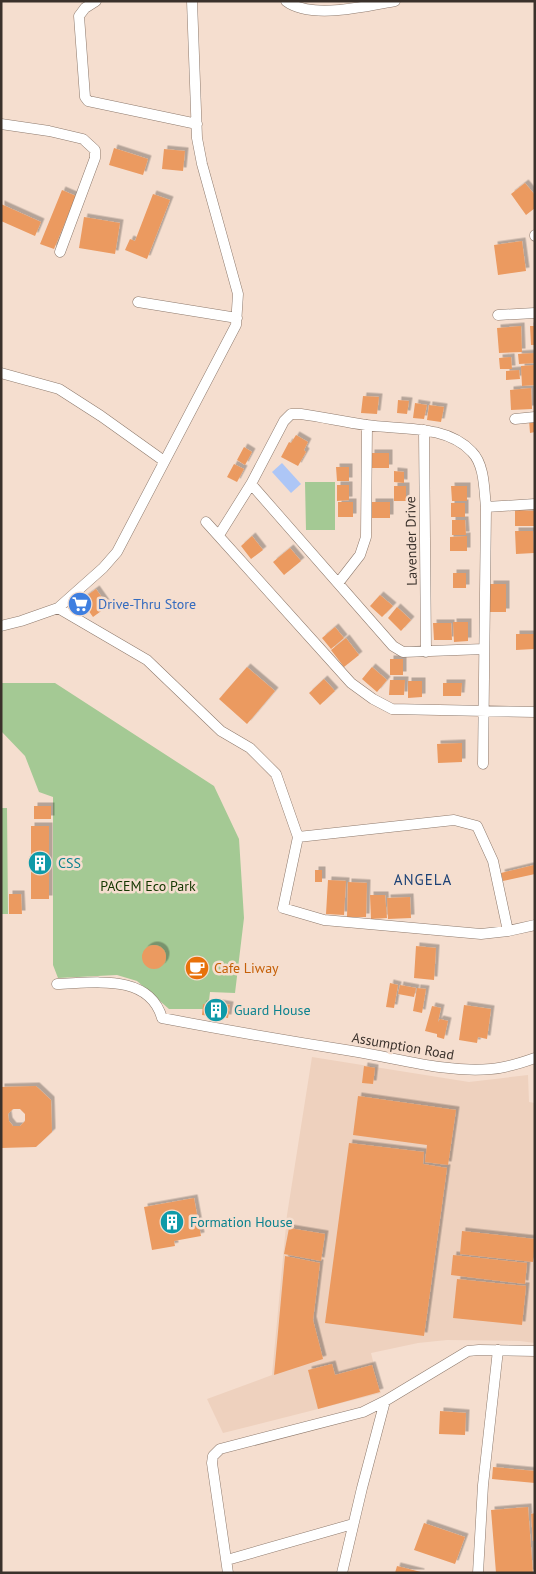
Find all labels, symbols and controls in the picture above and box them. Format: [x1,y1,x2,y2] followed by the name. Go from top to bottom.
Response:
[401,496,421,586] street label: Lavender Drive
[67,591,93,617] supermarket icon: Drive-Thru Store
[98,595,196,613] place label: Drive-Thru Store
[27,850,53,876] building icon: CSS
[58,854,81,872] place label: CSS
[394,870,452,889] district label: ANGELA
[100,877,196,895] park label: PACEM Eco Park
[184,955,210,981] cafe icon: Cafe Liway
[214,959,279,977] place label: Cafe Liway
[203,997,229,1023] building icon: Guard House
[234,1001,311,1019] place label: Guard House
[350,1028,456,1064] street label: Assumption Road
[159,1209,185,1235] building icon: Formation House
[190,1213,293,1231] place label: Formation House

